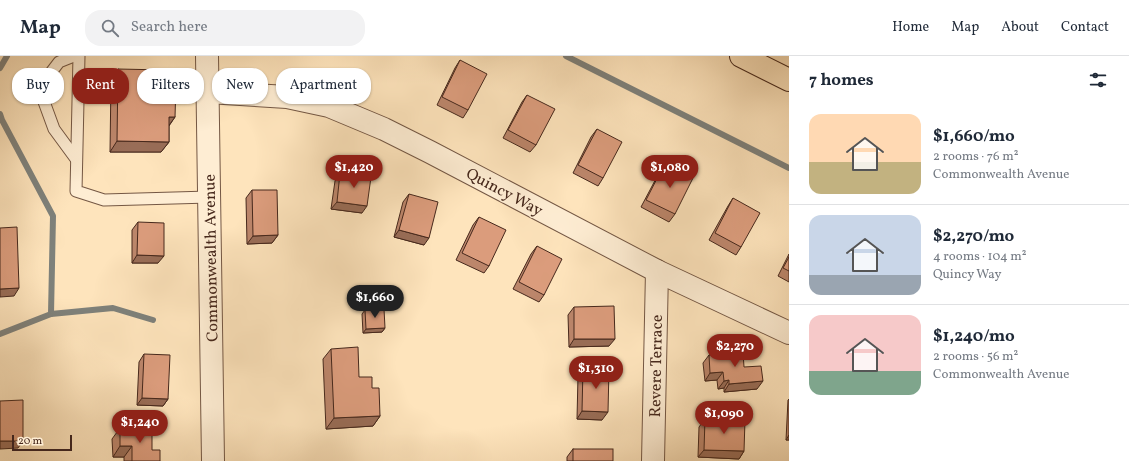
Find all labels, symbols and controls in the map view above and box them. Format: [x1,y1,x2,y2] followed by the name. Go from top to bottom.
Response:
[85,10,365,46] search box
[20,15,61,41] text: Map
[99,17,121,39] icon: search
[131,17,208,38] text: Search here
[892,18,929,37] text: Home
[951,18,979,37] text: Map
[1001,18,1039,37] text: About
[1061,18,1109,37] text: Contact
[12,68,64,104] chip: Buy
[72,68,129,104] chip: Rent
[137,68,204,104] chip: Filters
[212,68,268,104] chip: New
[276,68,371,104] chip: Apartment
[809,69,874,92] text: 7 homes
[1087,69,1109,91] icon: filters
[933,125,1015,148] text: $1,660/mo
[841,130,889,178] icon: home
[933,148,1018,166] text: 2 rooms · 76 m²
[321,155,387,189] pin: $1,420
[637,155,703,189] pin: $1,080
[335,159,373,177] text: $1,420
[650,159,690,177] text: $1,080
[462,163,547,222] street label: Quincy Way
[933,166,1069,184] text: Commonwealth Avenue
[200,174,224,342] street label: Commonwealth Avenue
[933,225,1014,248] text: $2,270/mo
[841,231,889,279] icon: home
[933,248,1027,266] text: 4 rooms · 104 m²
[933,266,1001,284] text: Quincy Way
[342,285,408,319] pin: $1,660
[356,289,394,307] text: $1,660
[645,314,669,418] street label: Revere Terrace
[933,325,1015,348] text: $1,240/mo
[841,331,889,379] icon: home
[702,334,768,368] pin: $2,270
[716,338,754,356] text: $2,270
[933,348,1018,366] text: 2 rooms · 56 m²
[563,356,629,390] pin: $1,310
[578,360,614,378] text: $1,310
[933,366,1069,384] text: Commonwealth Avenue
[691,401,757,435] pin: $1,090
[704,405,744,423] text: $1,090
[107,410,173,444] pin: $1,240
[121,414,159,432] text: $1,240
[12,433,72,452] scale bar
[18,434,42,449] text: 20 m

